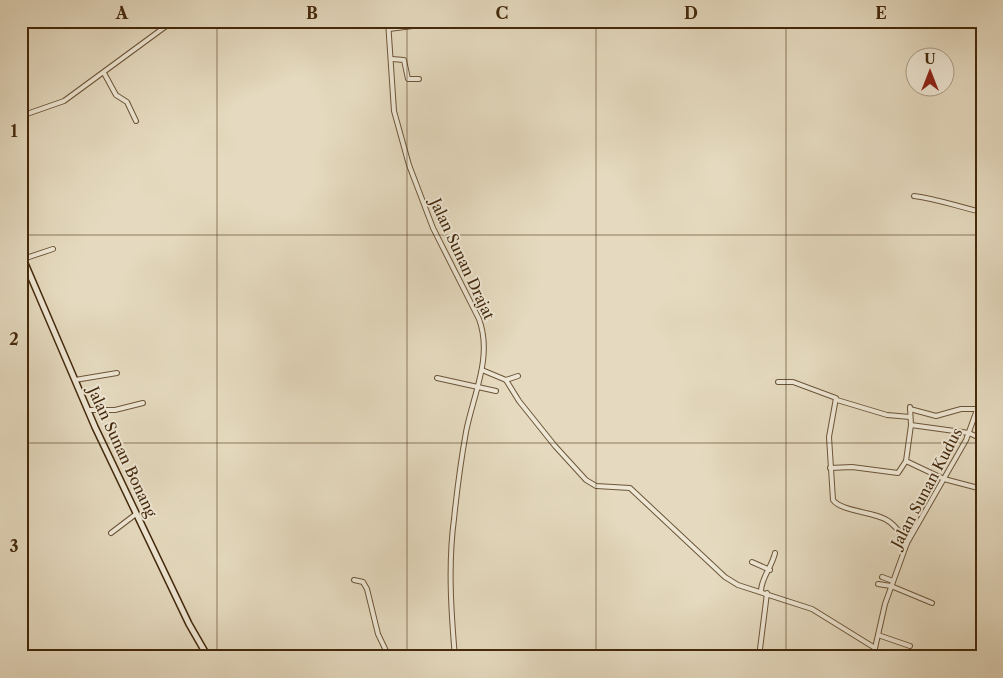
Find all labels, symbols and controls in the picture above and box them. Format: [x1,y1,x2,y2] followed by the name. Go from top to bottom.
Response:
[115,3,129,23] text: A
[306,3,318,23] text: B
[496,3,508,23] text: C
[684,3,698,23] text: D
[875,3,887,23] text: E
[906,48,956,98] north arrow
[924,50,936,68] text: U
[10,121,18,141] text: 1
[425,193,499,323] street label: Jalan Sunan Drajat
[9,329,19,349] text: 2
[83,382,161,520] street label: Jalan Sunan Bonang
[886,424,966,553] street label: Jalan Sunan Kudus
[9,536,19,556] text: 3

